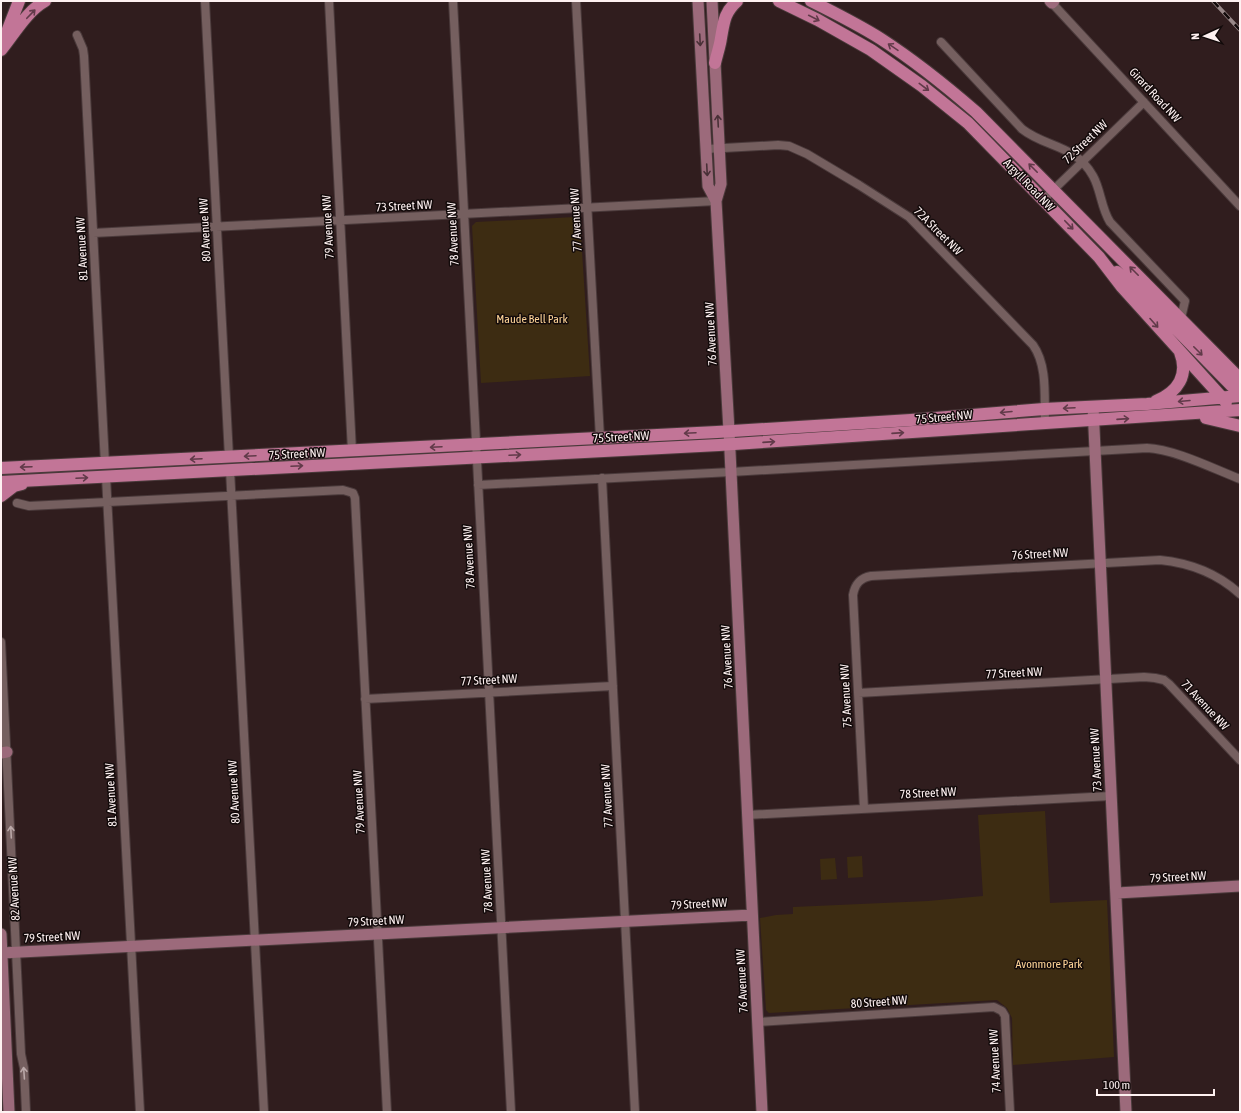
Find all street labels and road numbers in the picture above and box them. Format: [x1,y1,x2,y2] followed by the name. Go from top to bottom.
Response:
[1126,65,1184,125] street label: Girard Road NW
[1060,117,1110,167] street label: 72 Street NW
[1001,156,1058,214] street label: Argyll Road NW
[567,188,585,252] street label: 77 Avenue NW
[319,195,337,259] street label: 79 Avenue NW
[196,198,214,262] street label: 80 Avenue NW
[375,198,433,214] street label: 73 Street NW
[444,202,462,266] street label: 78 Avenue NW
[911,204,965,258] street label: 72A Street NW
[73,217,91,281] street label: 81 Avenue NW
[702,302,720,366] street label: 76 Avenue NW
[915,408,973,426] street label: 75 Street NW
[592,429,650,445] street label: 75 Street NW
[268,446,326,462] street label: 75 Street NW
[460,525,478,589] street label: 78 Avenue NW
[1011,546,1069,562] street label: 76 Street NW
[718,625,736,689] street label: 76 Avenue NW
[837,664,855,728] street label: 75 Avenue NW
[985,665,1043,681] street label: 77 Street NW
[460,672,518,688] street label: 77 Street NW
[1178,677,1232,733] street label: 71 Avenue NW
[1087,728,1105,792] street label: 73 Avenue NW
[225,760,243,824] street label: 80 Avenue NW
[102,763,120,827] street label: 81 Avenue NW
[598,764,616,828] street label: 77 Avenue NW
[350,770,368,834] street label: 79 Avenue NW
[899,785,957,801] street label: 78 Street NW
[478,849,496,913] street label: 78 Avenue NW
[5,857,23,921] street label: 82 Avenue NW
[1149,869,1207,885] street label: 79 Street NW
[670,896,728,912] street label: 79 Street NW
[347,913,405,929] street label: 79 Street NW
[23,929,81,945] street label: 79 Street NW
[733,949,751,1013] street label: 76 Avenue NW
[850,993,908,1011] street label: 80 Street NW
[986,1029,1004,1093] street label: 74 Avenue NW

